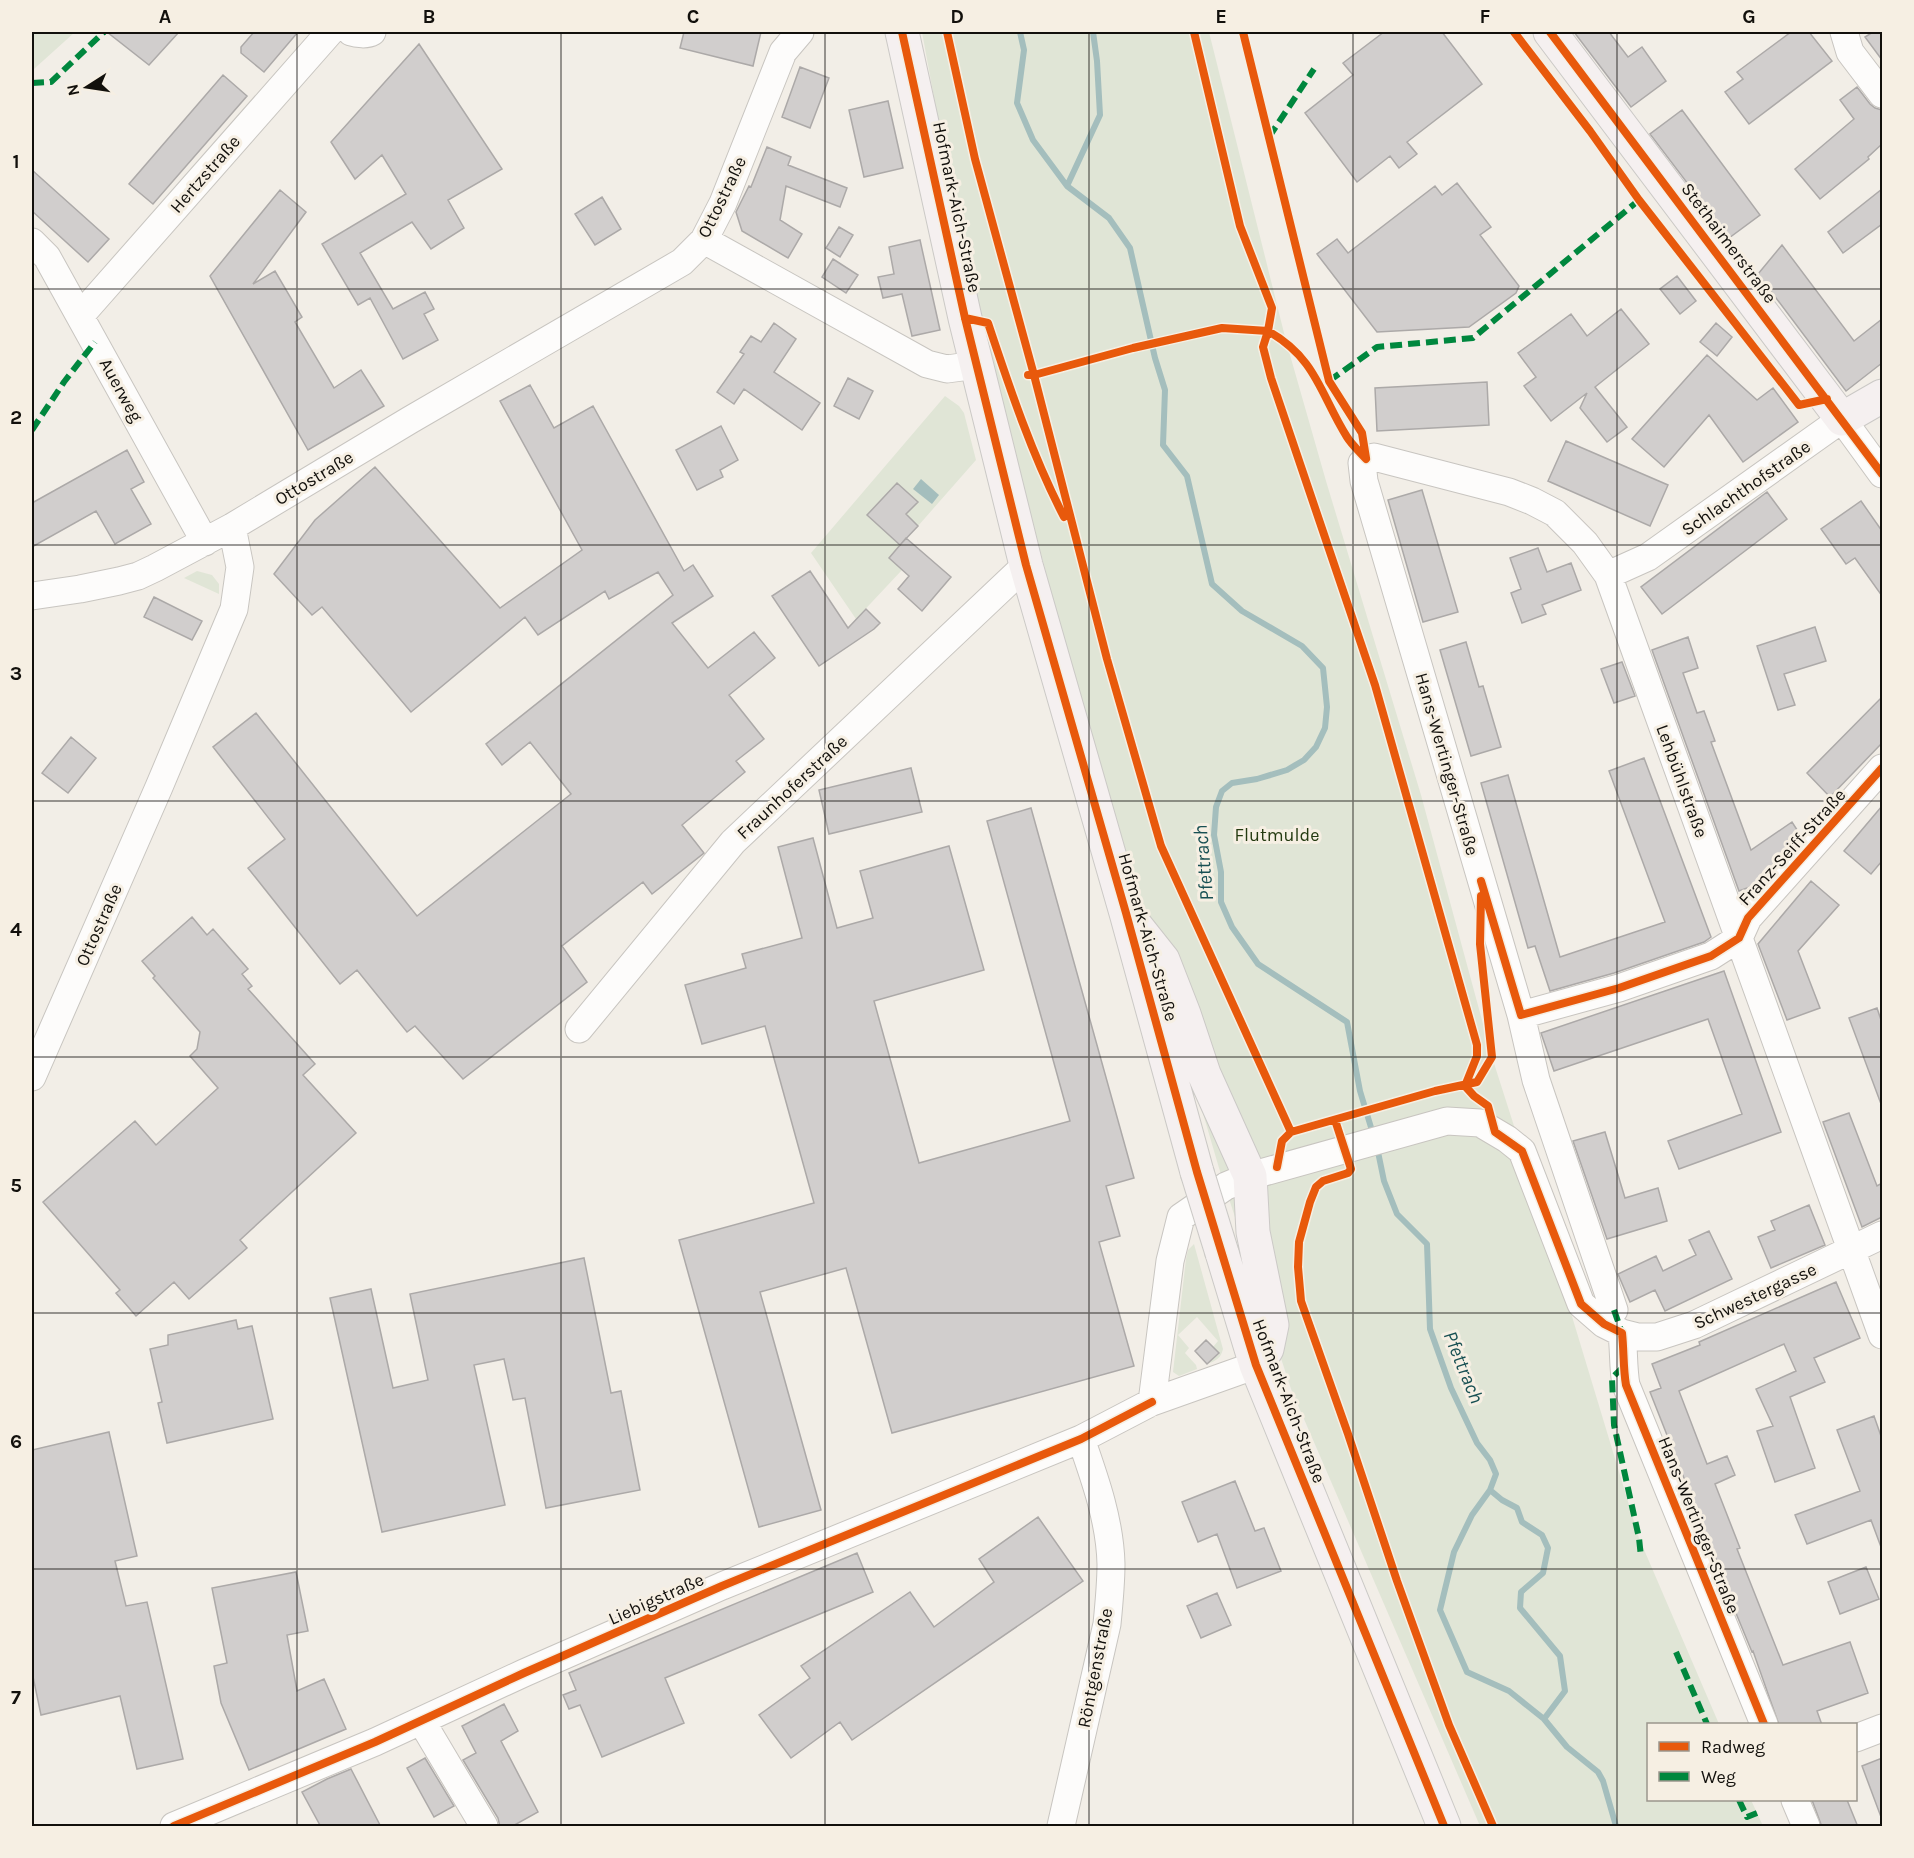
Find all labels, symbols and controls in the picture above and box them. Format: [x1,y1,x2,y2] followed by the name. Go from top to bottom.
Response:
[159,5,172,28] text: A
[423,5,435,28] text: B
[687,5,699,28] text: C
[950,5,964,28] text: D
[1215,5,1227,28] text: E
[1480,5,1491,28] text: F
[1742,5,1756,28] text: G
[57,57,117,117] north arrow
[62,82,83,98] text: N
[928,120,986,294] street label: Hofmark-Aich-Straße
[165,131,245,217] street label: Hertzstraße
[12,150,20,173] text: 1
[693,153,751,241] street label: Ottostraße
[1676,178,1782,308] street label: Stethaimerstraße
[95,354,147,426] street label: Auerweg
[10,406,22,429] text: 2
[1677,435,1815,541] street label: Schlachthofstraße
[271,446,357,510] street label: Ottostraße
[10,662,22,685] text: 3
[1410,670,1484,858] street label: Hans-Wertinger-Straße
[1651,721,1713,841] street label: Lehbühlstraße
[732,730,852,844] street label: Fraunhoferstraße
[1734,784,1850,910] street label: Franz-Seiff-Straße
[1189,824,1218,902] water label: Pfettrach
[1235,824,1319,846] park label: Flutmulde
[1113,850,1183,1024] street label: Hofmark-Aich-Straße
[71,880,127,970] street label: Ottostraße
[10,918,22,941] text: 4
[10,1174,22,1197] text: 5
[1690,1258,1820,1334] street label: Schwestergasse
[1248,1316,1330,1486] street label: Hofmark-Aich-Straße
[1439,1328,1488,1407] water label: Pfettrach
[10,1430,22,1453] text: 6
[1653,1433,1745,1617] street label: Hans-Wertinger-Straße
[605,1568,707,1630] street label: Liebigstraße
[1073,1606,1117,1730] street label: Röntgenstraße
[11,1686,21,1709] text: 7
[1647,1723,1857,1801] legend
[1701,1736,1765,1758] text: Radweg
[1701,1766,1736,1788] text: Weg

